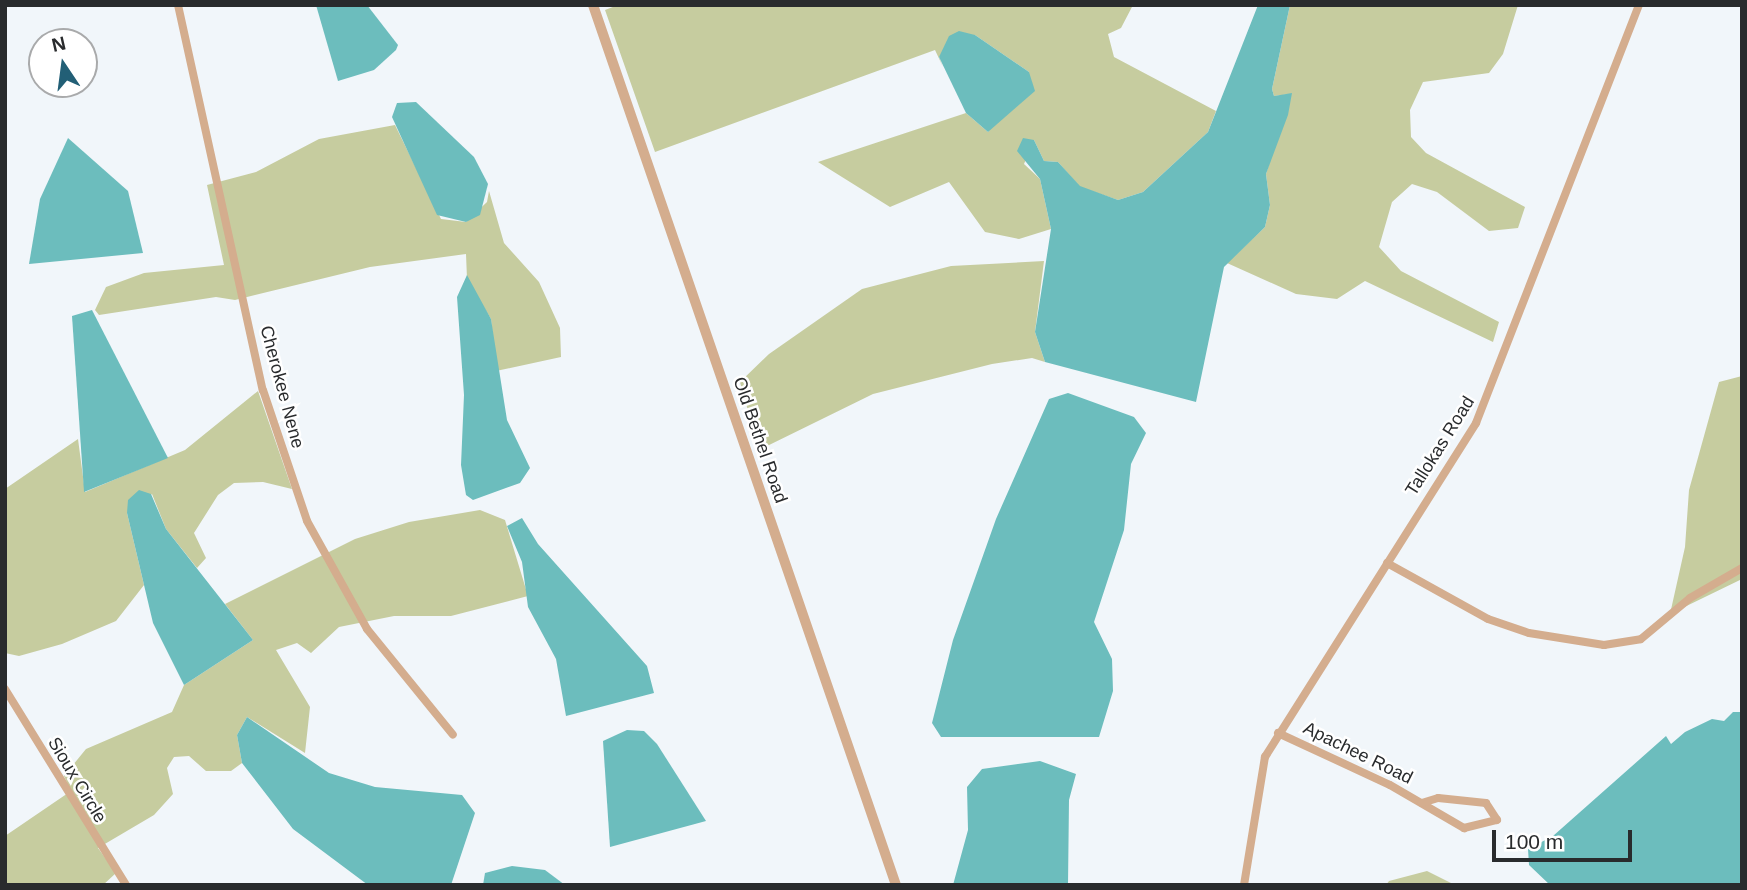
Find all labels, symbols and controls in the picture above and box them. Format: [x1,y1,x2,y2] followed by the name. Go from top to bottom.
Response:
[28,28,98,98] north arrow
[50,32,68,56] text: N
[255,323,309,451] street label: Cherokee Nene
[728,374,792,506] street label: Old Bethel Road
[1401,392,1479,500] street label: Tallokas Road
[1300,717,1416,789] street label: Apachee Road
[43,733,111,827] street label: Sioux Circle
[1495,816,1635,860] scale bar
[1505,830,1563,853] text: 100 m

